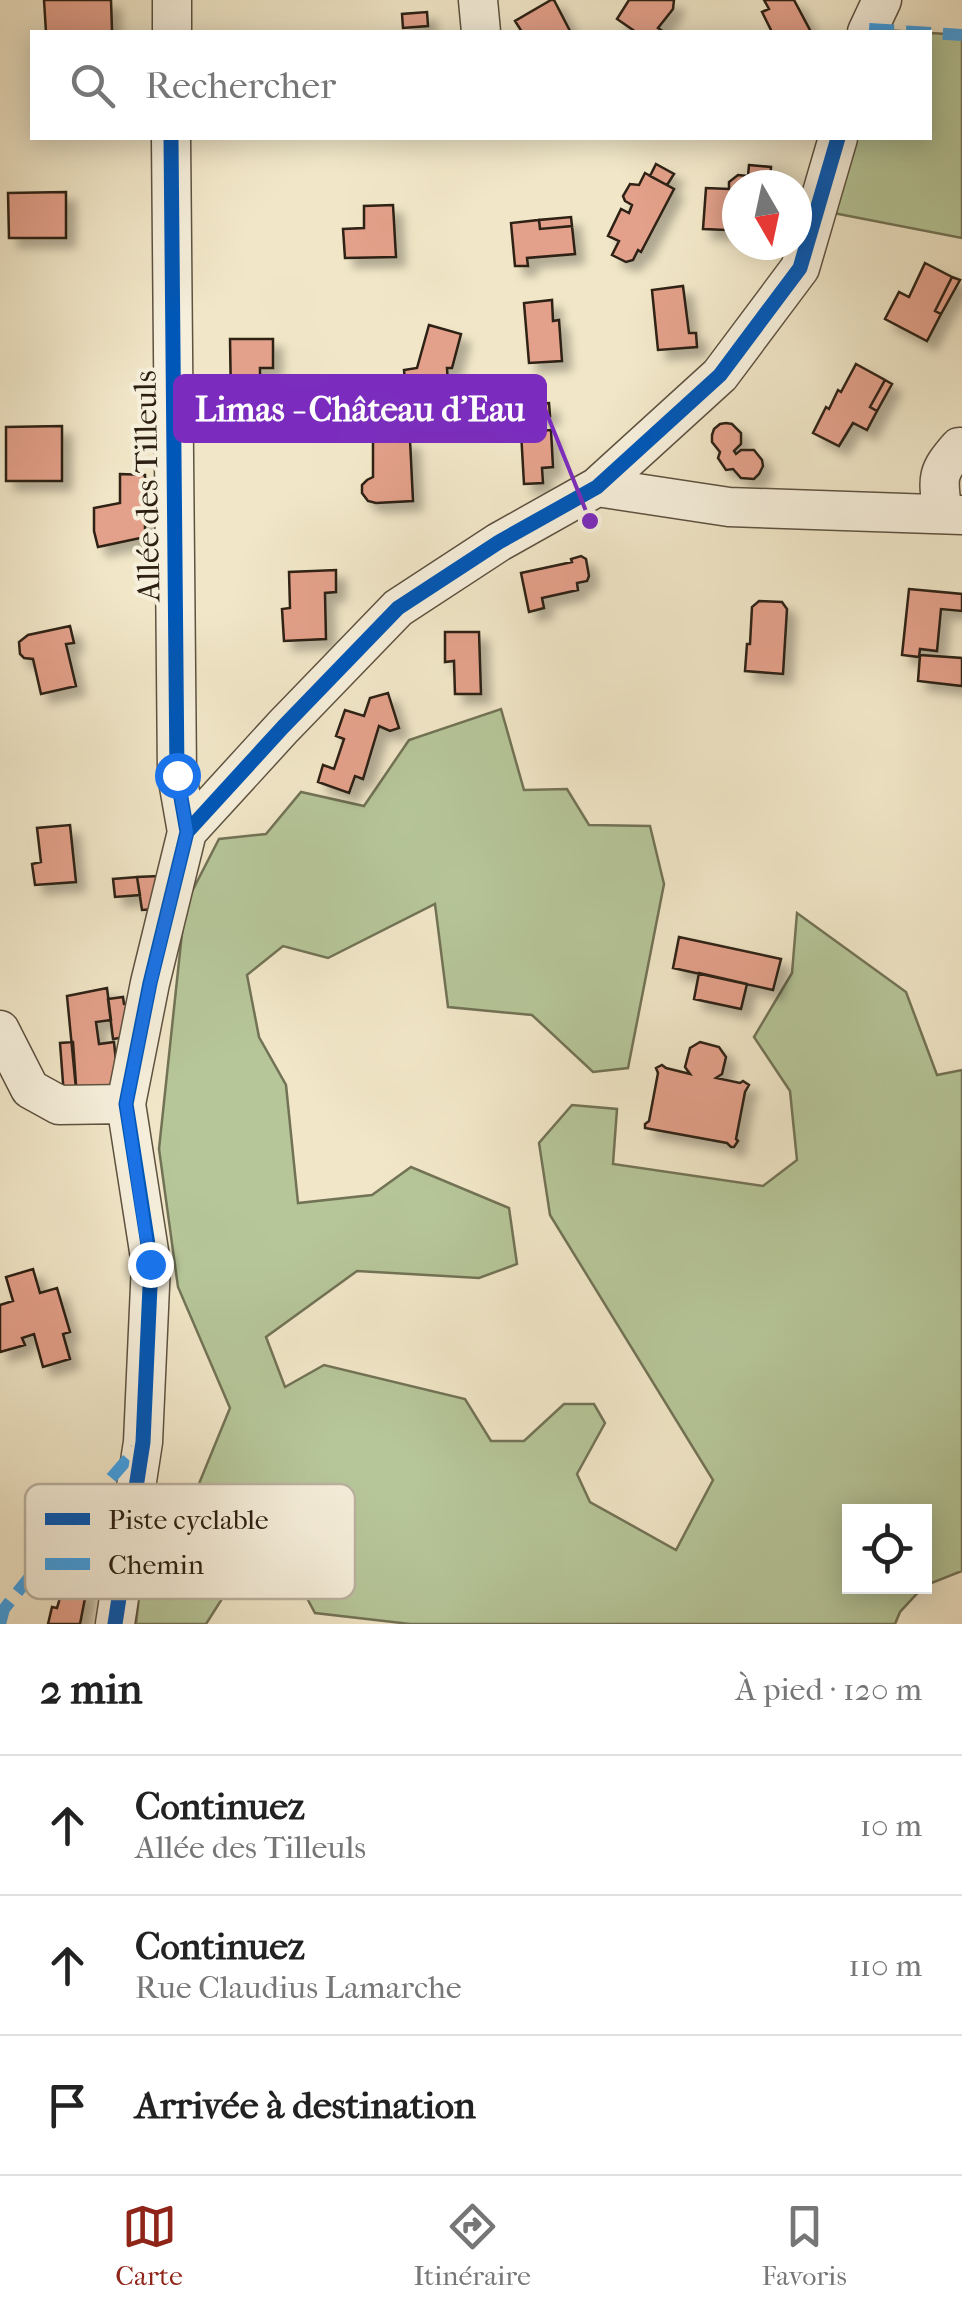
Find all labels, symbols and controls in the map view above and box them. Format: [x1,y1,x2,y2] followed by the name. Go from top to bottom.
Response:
[30,30,932,140] search box
[65,58,120,113] icon: search
[145,63,336,108] text: Rechercher
[722,170,812,260] north arrow
[126,370,168,604] street label: Allée des Tilleuls
[175,376,545,441] callout: Limas - Château d'Eau
[195,389,525,430] text: Limas - Château d'Eau
[155,753,201,799] route start
[128,1242,174,1288] route end
[25,1484,355,1599] legend
[108,1503,269,1536] text: Piste cyclable
[842,1504,932,1594] map controls
[842,1504,932,1594] button: locate
[108,1548,204,1581] text: Chemin
[40,1665,142,1714] text: 2 min
[736,1671,922,1708] text: À pied · 120 m
[135,1784,305,1829] text: Continuez
[40,1798,95,1853] icon: ahead
[860,1807,922,1844] text: 10 m
[135,1829,366,1866] text: Allée des Tilleuls
[135,1924,305,1969] text: Continuez
[40,1938,95,1993] icon: ahead
[848,1947,922,1984] text: 110 m
[135,1969,462,2006] text: Rue Claudius Lamarche
[40,2078,95,2133] icon: arrive
[135,2083,476,2128] text: Arrivée à destination
[115,2199,183,2292] tab: Carte
[413,2199,531,2292] tab: Itinéraire
[761,2199,847,2292] tab: Favoris

